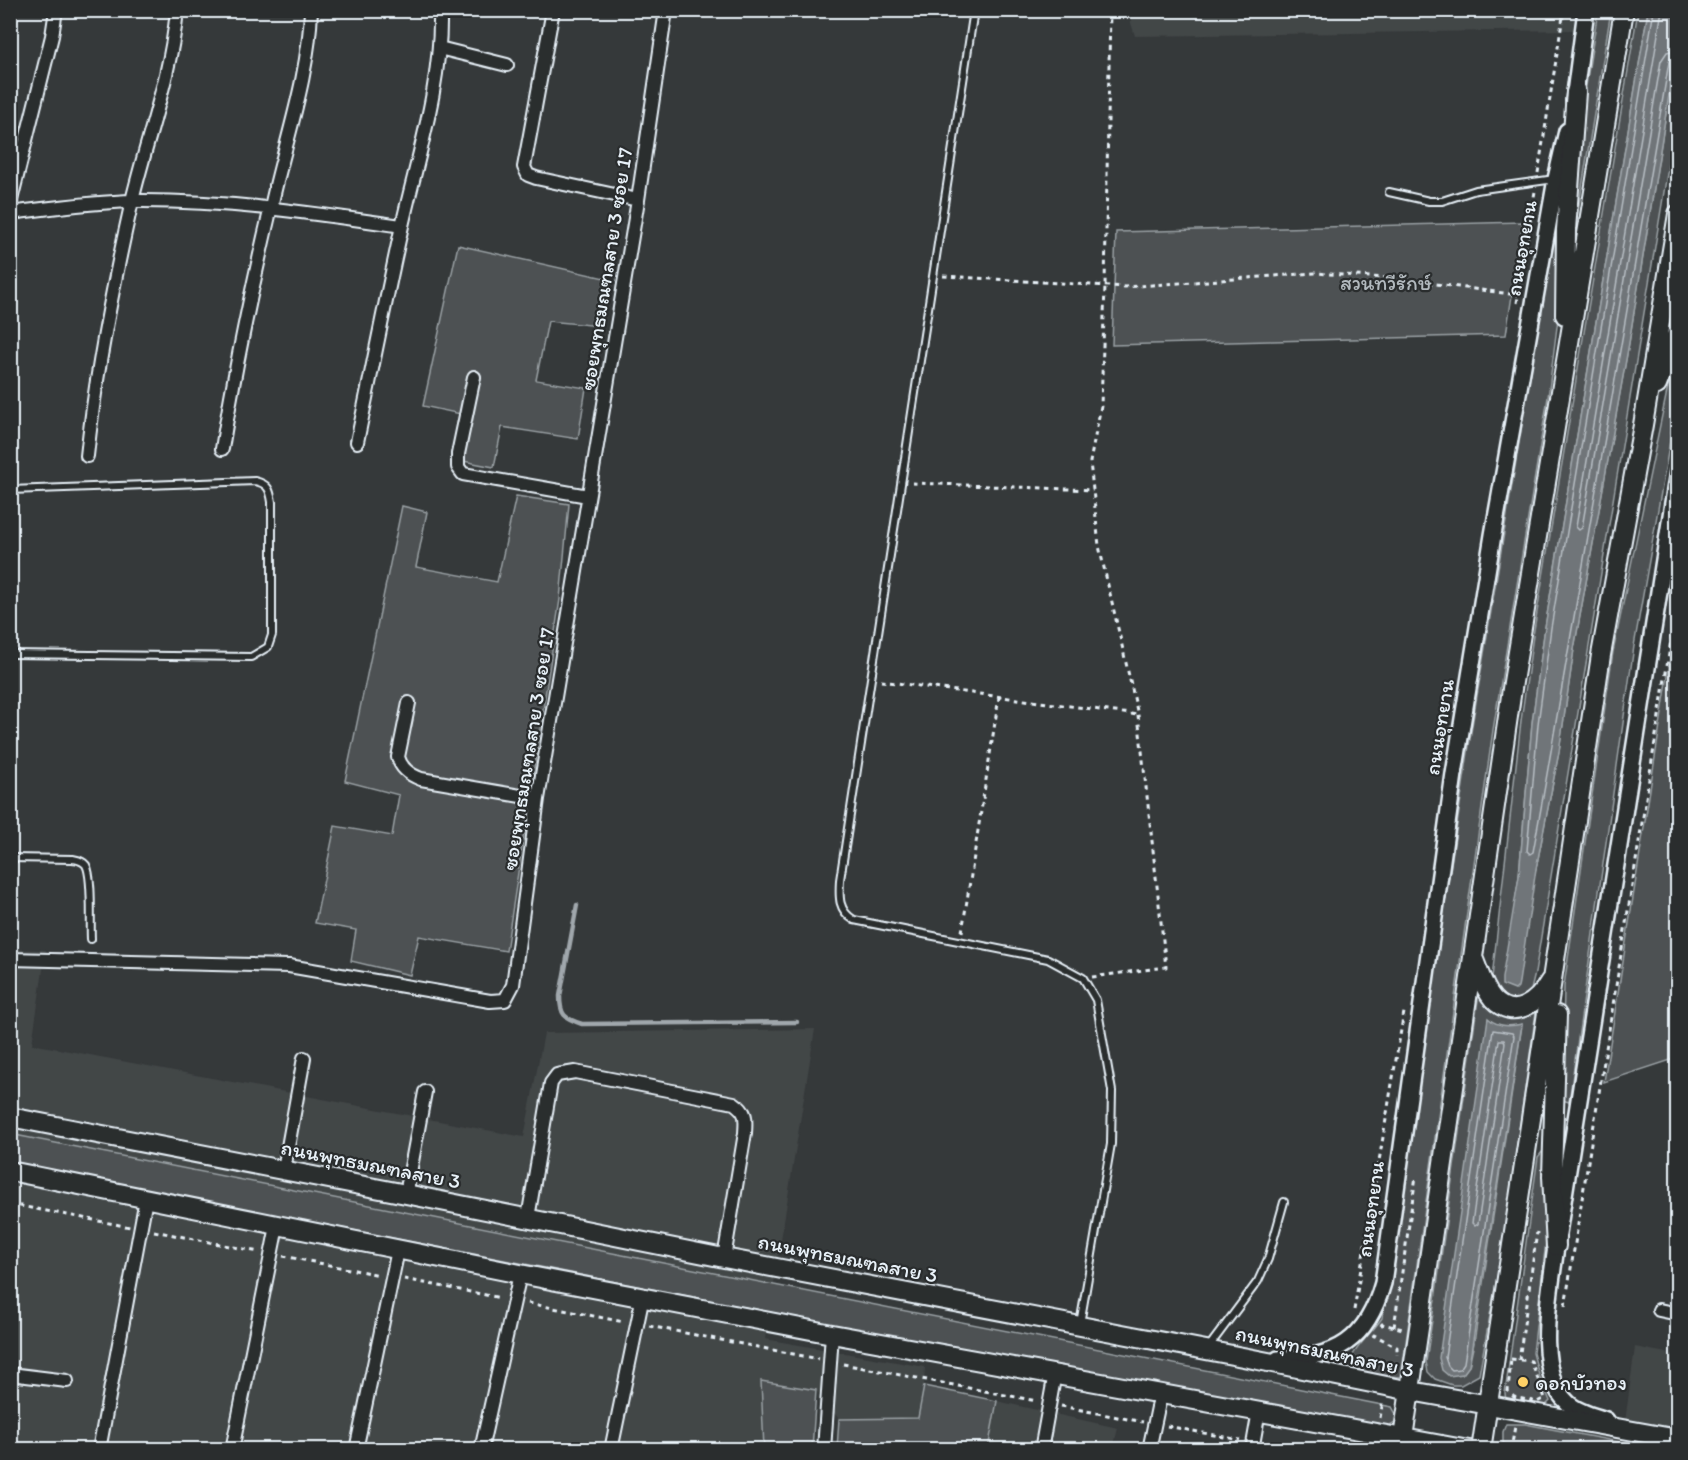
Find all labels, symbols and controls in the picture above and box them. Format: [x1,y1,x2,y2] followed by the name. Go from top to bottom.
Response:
[574,146,639,392] street label: ซอยพุทธมณฑลสาย 3 ซอย 17
[1500,198,1543,298] street label: ถนนอุทยาน
[1340,270,1432,295] park label: สวนทวีรักษ์
[496,626,561,872] street label: ซอยพุทธมณฑลสาย 3 ซอย 17
[1419,677,1460,777] street label: ถนนอุทยาน
[279,1134,463,1195] street label: ถนนพุทธมณฑลสาย 3
[1351,1159,1390,1259] street label: ถนนอุทยาน
[756,1228,940,1289] street label: ถนนพุทธมณฑลสาย 3
[1233,1320,1417,1383] street label: ถนนพุทธมณฑลสาย 3
[1535,1370,1627,1395] place label: ดอกบัวทอง
[1516,1375,1530,1389] marker: ดอกบัวทอง

